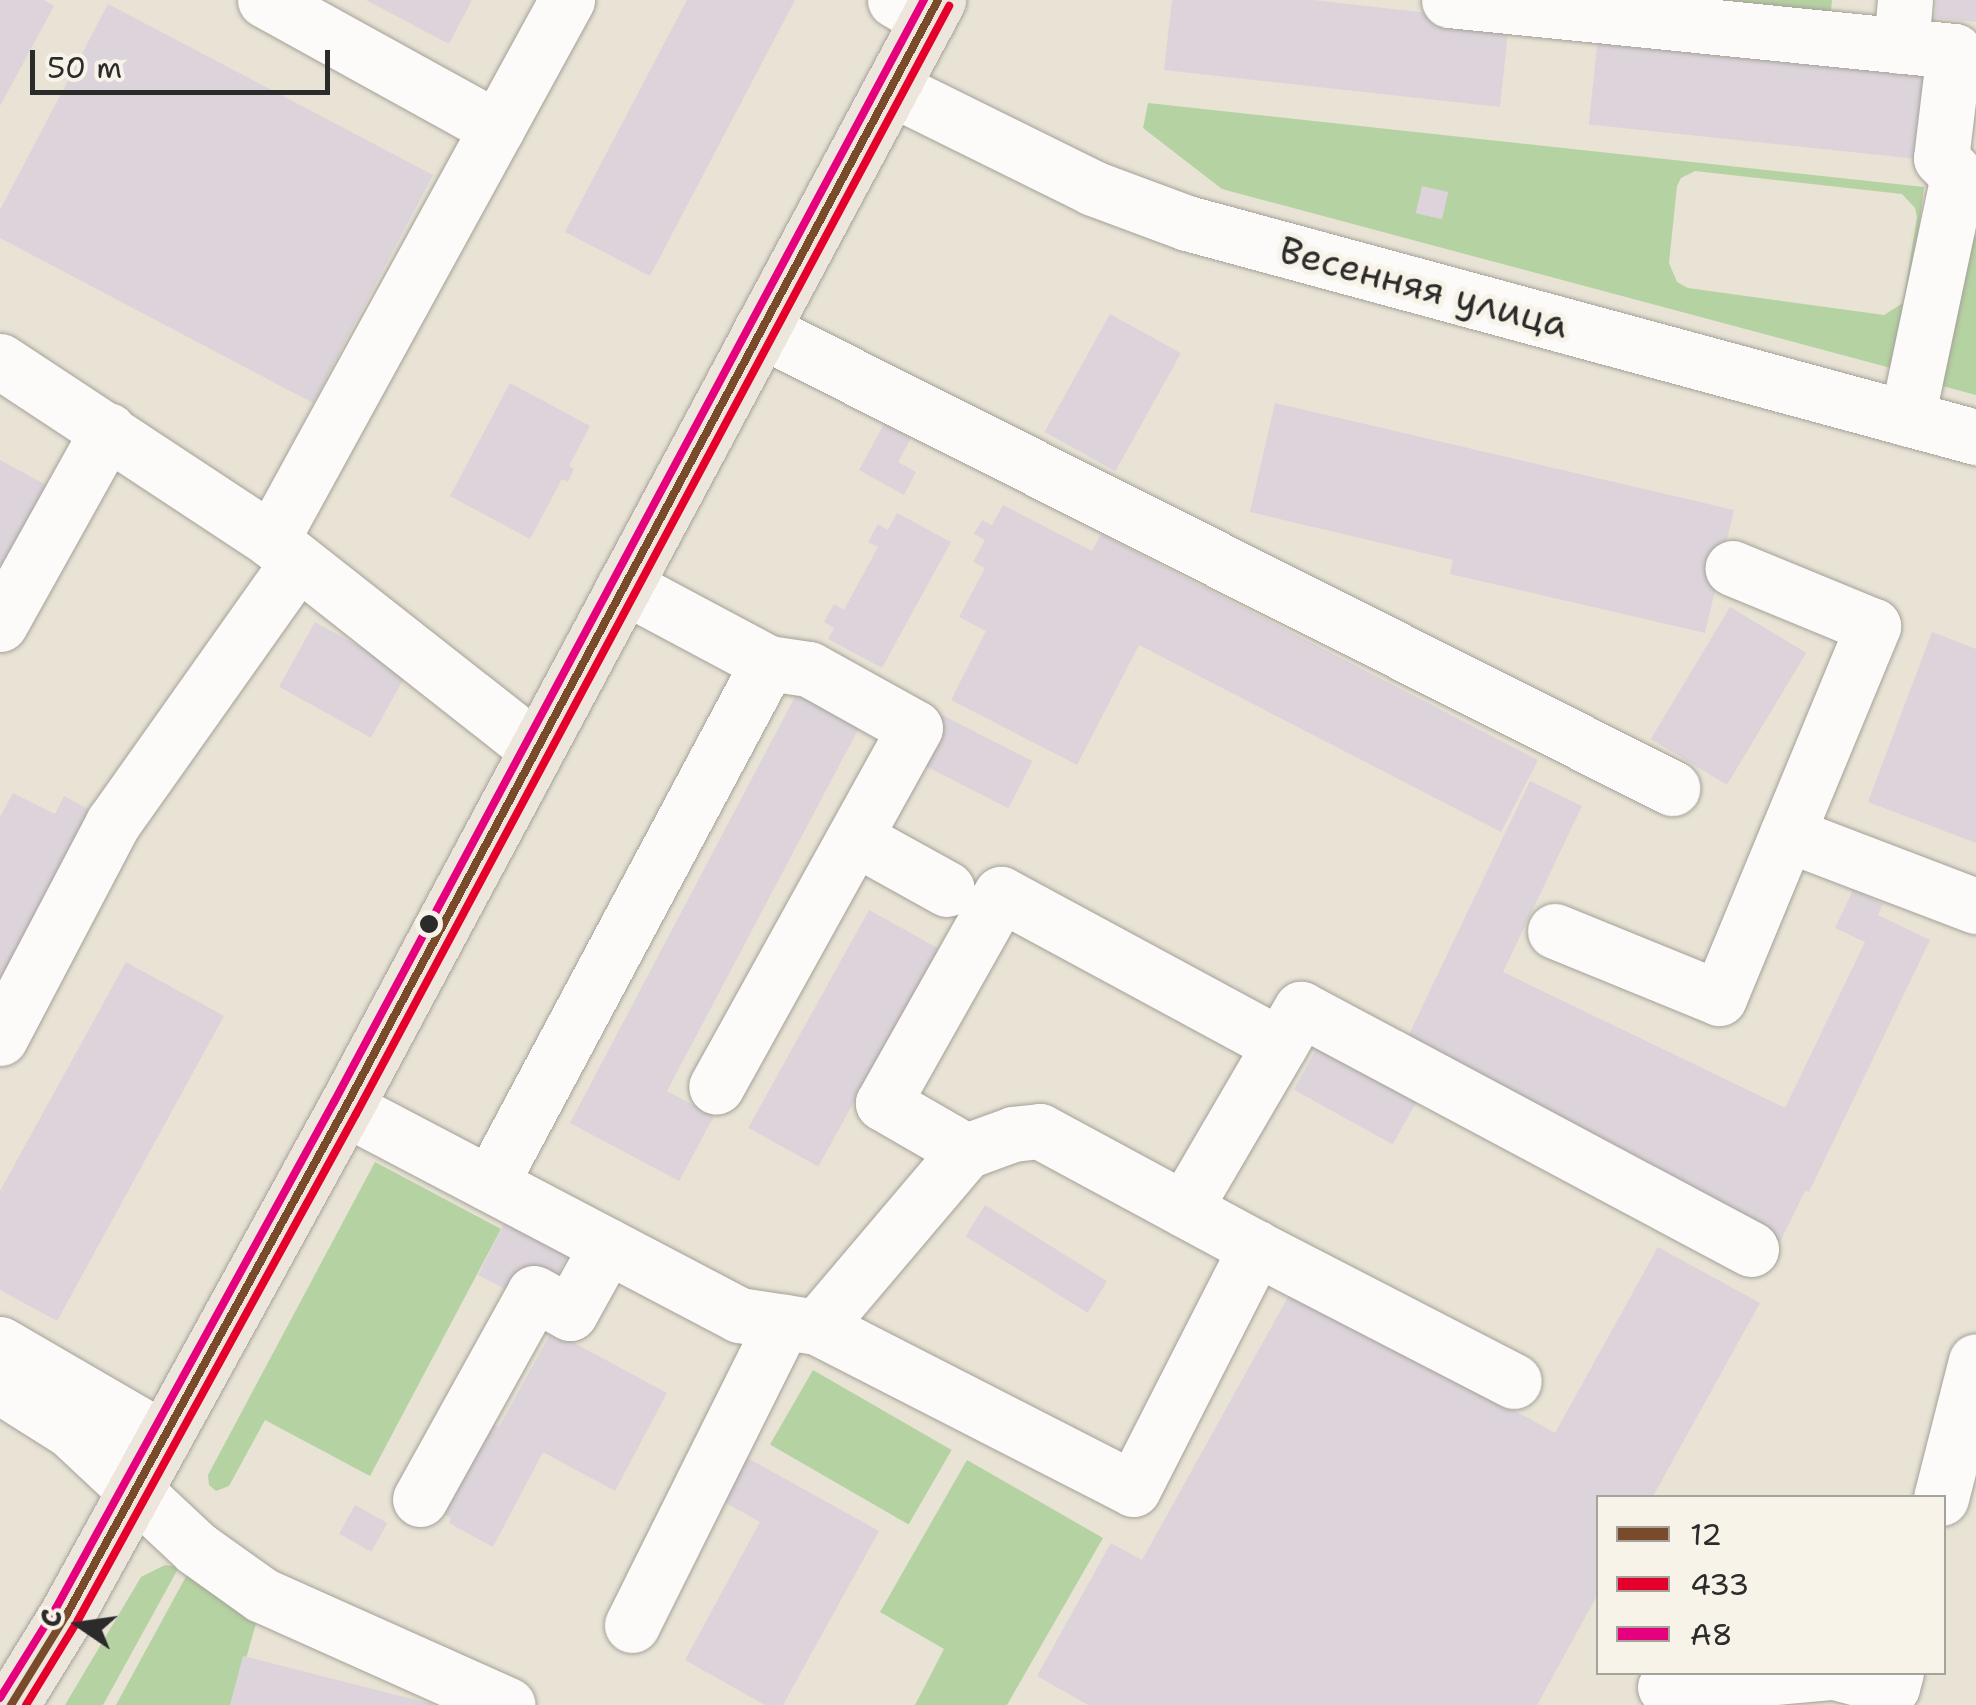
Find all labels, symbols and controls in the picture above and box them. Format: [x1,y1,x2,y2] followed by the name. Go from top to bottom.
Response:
[35,30,335,92] scale bar
[47,47,122,88] text: 50 m
[1275,227,1573,347] street label: Весенняя улица
[419,914,439,934] unlabelled marker
[1596,1495,1946,1675] legend
[1690,1514,1722,1555] text: 12
[1690,1564,1749,1605] text: 433
[30,1575,130,1675] north arrow
[30,1606,71,1631] text: С
[1690,1614,1733,1655] text: А8

